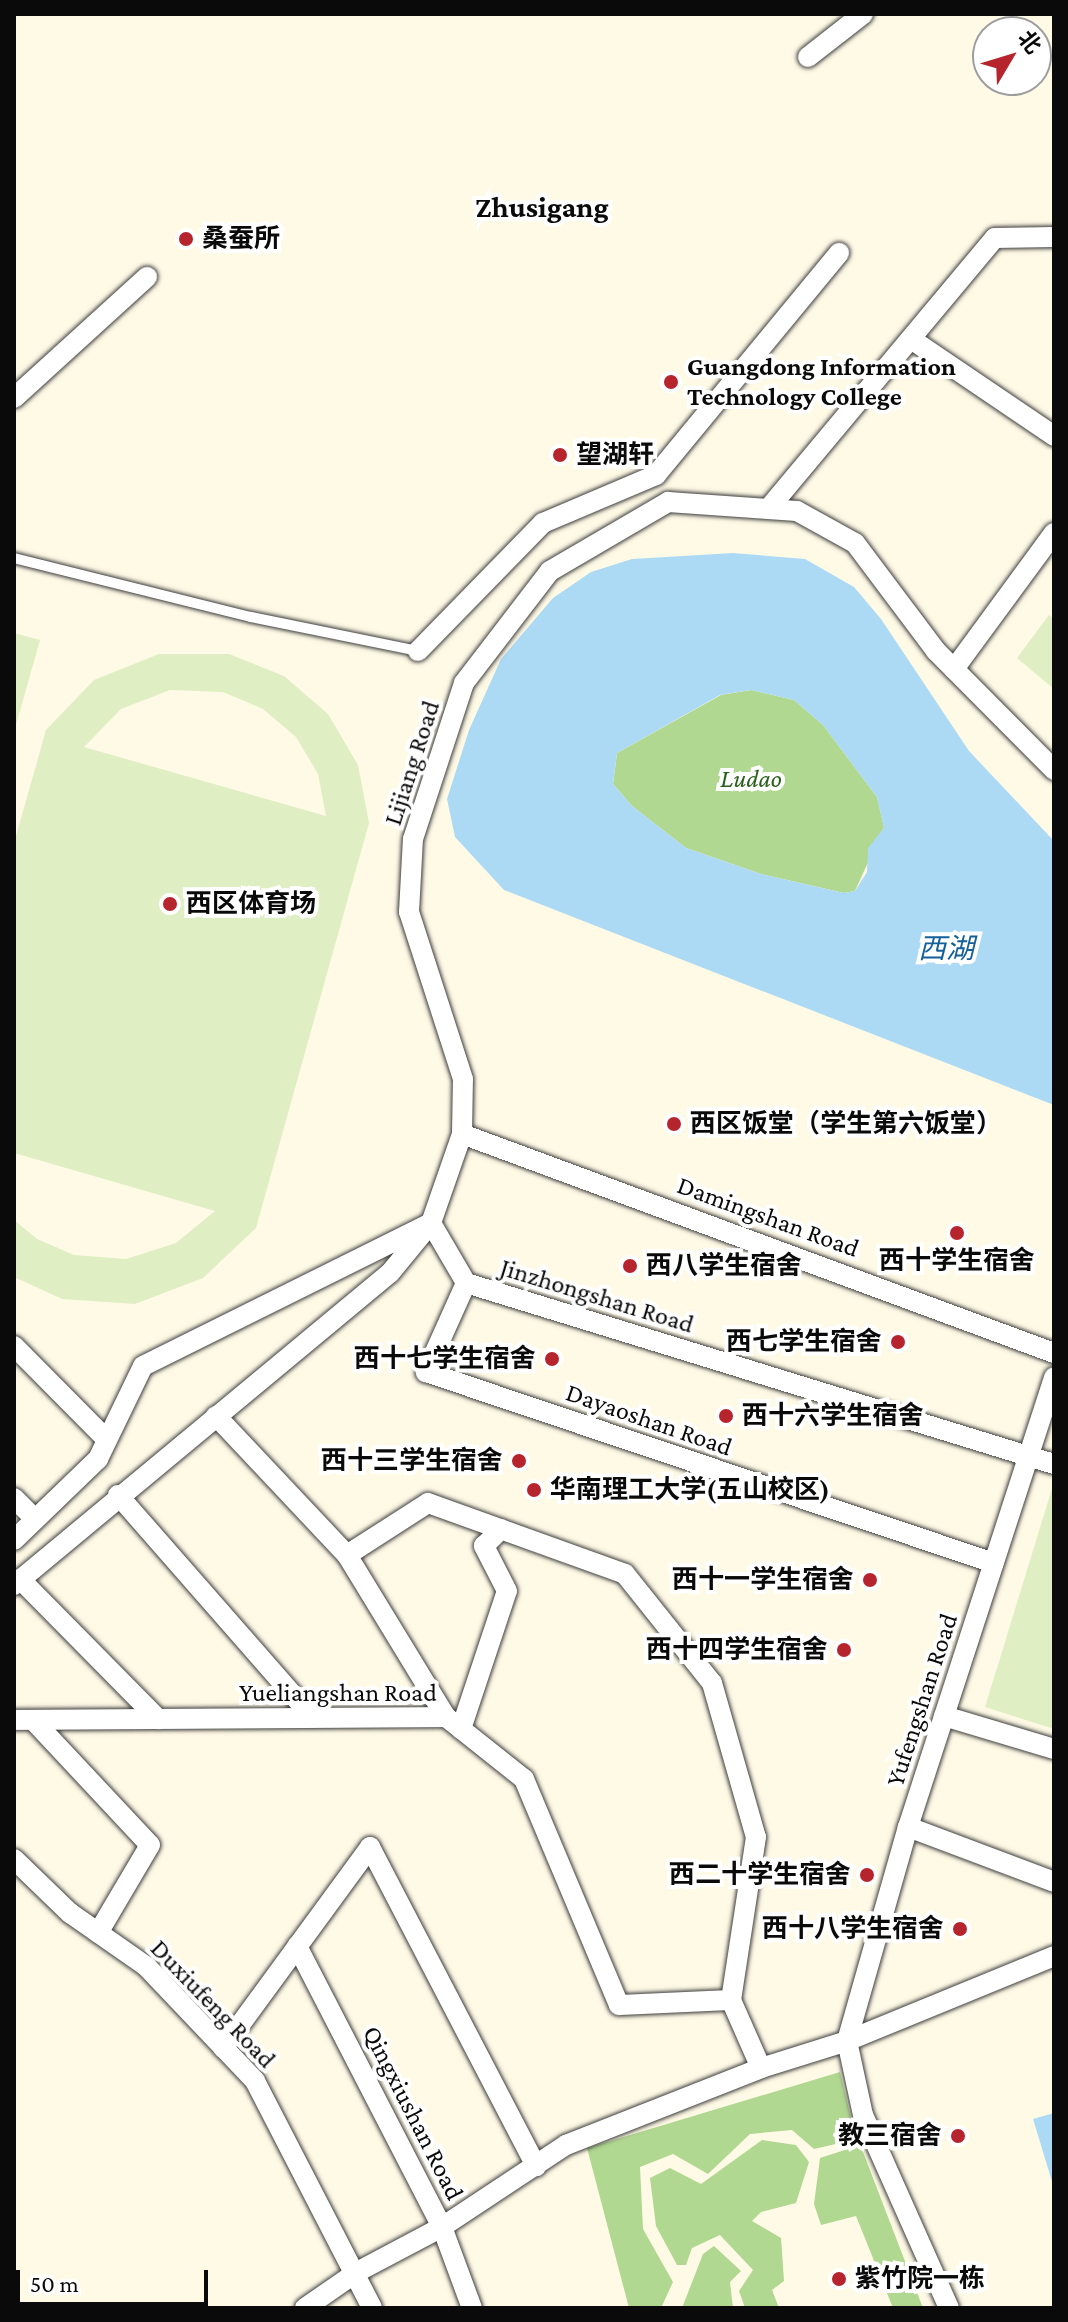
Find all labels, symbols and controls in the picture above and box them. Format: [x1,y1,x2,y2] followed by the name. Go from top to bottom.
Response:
[972,16,1052,96] north arrow
[1013,26,1046,59] text: 北
[475,189,609,225] district label: Zhusigang
[202,223,280,255] place label: 桑蚕所
[177,230,195,248] marker: 桑蚕所
[687,351,956,412] place label: Guangdong Information Technology College
[662,373,680,391] marker: Guangdong Information Technology College
[576,439,654,471] place label: 望湖轩
[551,446,569,464] marker: 望湖轩
[377,697,447,829] street label: Lijiang Road
[720,763,782,795] park label: Ludao
[186,888,316,920] place label: 西区体育场
[161,895,179,913] marker: 西区体育场
[918,932,974,966] water label: 西湖
[690,1108,1002,1140] place label: 西区饭堂（学生第六饭堂）
[665,1115,683,1133] marker: 西区饭堂（学生第六饭堂）
[673,1170,863,1264] street label: Damingshan Road
[948,1224,966,1242] marker: 西十学生宿舍
[879,1245,1035,1277] place label: 西十学生宿舍
[646,1250,802,1282] place label: 西八学生宿舍
[496,1252,698,1340] street label: Jinzhongshan Road
[621,1257,639,1275] marker: 西八学生宿舍
[726,1326,882,1358] place label: 西七学生宿舍
[889,1333,907,1351] marker: 西七学生宿舍
[354,1343,536,1375] place label: 西十七学生宿舍
[543,1350,561,1368] marker: 西十七学生宿舍
[562,1377,736,1463] street label: Dayaoshan Road
[742,1400,924,1432] place label: 西十六学生宿舍
[717,1407,735,1425] marker: 西十六学生宿舍
[321,1445,503,1477] place label: 西十三学生宿舍
[510,1452,528,1470] marker: 西十三学生宿舍
[550,1474,830,1506] place label: 华南理工大学(五山校区)
[525,1481,543,1499] marker: 华南理工大学(五山校区)
[672,1564,854,1596] place label: 西十一学生宿舍
[861,1571,879,1589] marker: 西十一学生宿舍
[879,1610,965,1790] street label: Yufengshan Road
[646,1634,828,1666] place label: 西十四学生宿舍
[835,1641,853,1659] marker: 西十四学生宿舍
[239,1677,437,1709] street label: Yueliangshan Road
[669,1859,851,1891] place label: 西二十学生宿舍
[858,1866,876,1884] marker: 西二十学生宿舍
[762,1913,944,1945] place label: 西十八学生宿舍
[951,1920,969,1938] marker: 西十八学生宿舍
[144,1933,282,2075] street label: Duxiufeng Road
[356,2021,470,2205] street label: Qingxiushan Road
[838,2120,942,2152] place label: 教三宿舍
[949,2127,967,2145] marker: 教三宿舍
[20,2254,212,2304] scale bar
[855,2263,985,2295] place label: 紫竹院一栋
[30,2270,79,2297] text: 50 m
[830,2270,848,2288] marker: 紫竹院一栋

